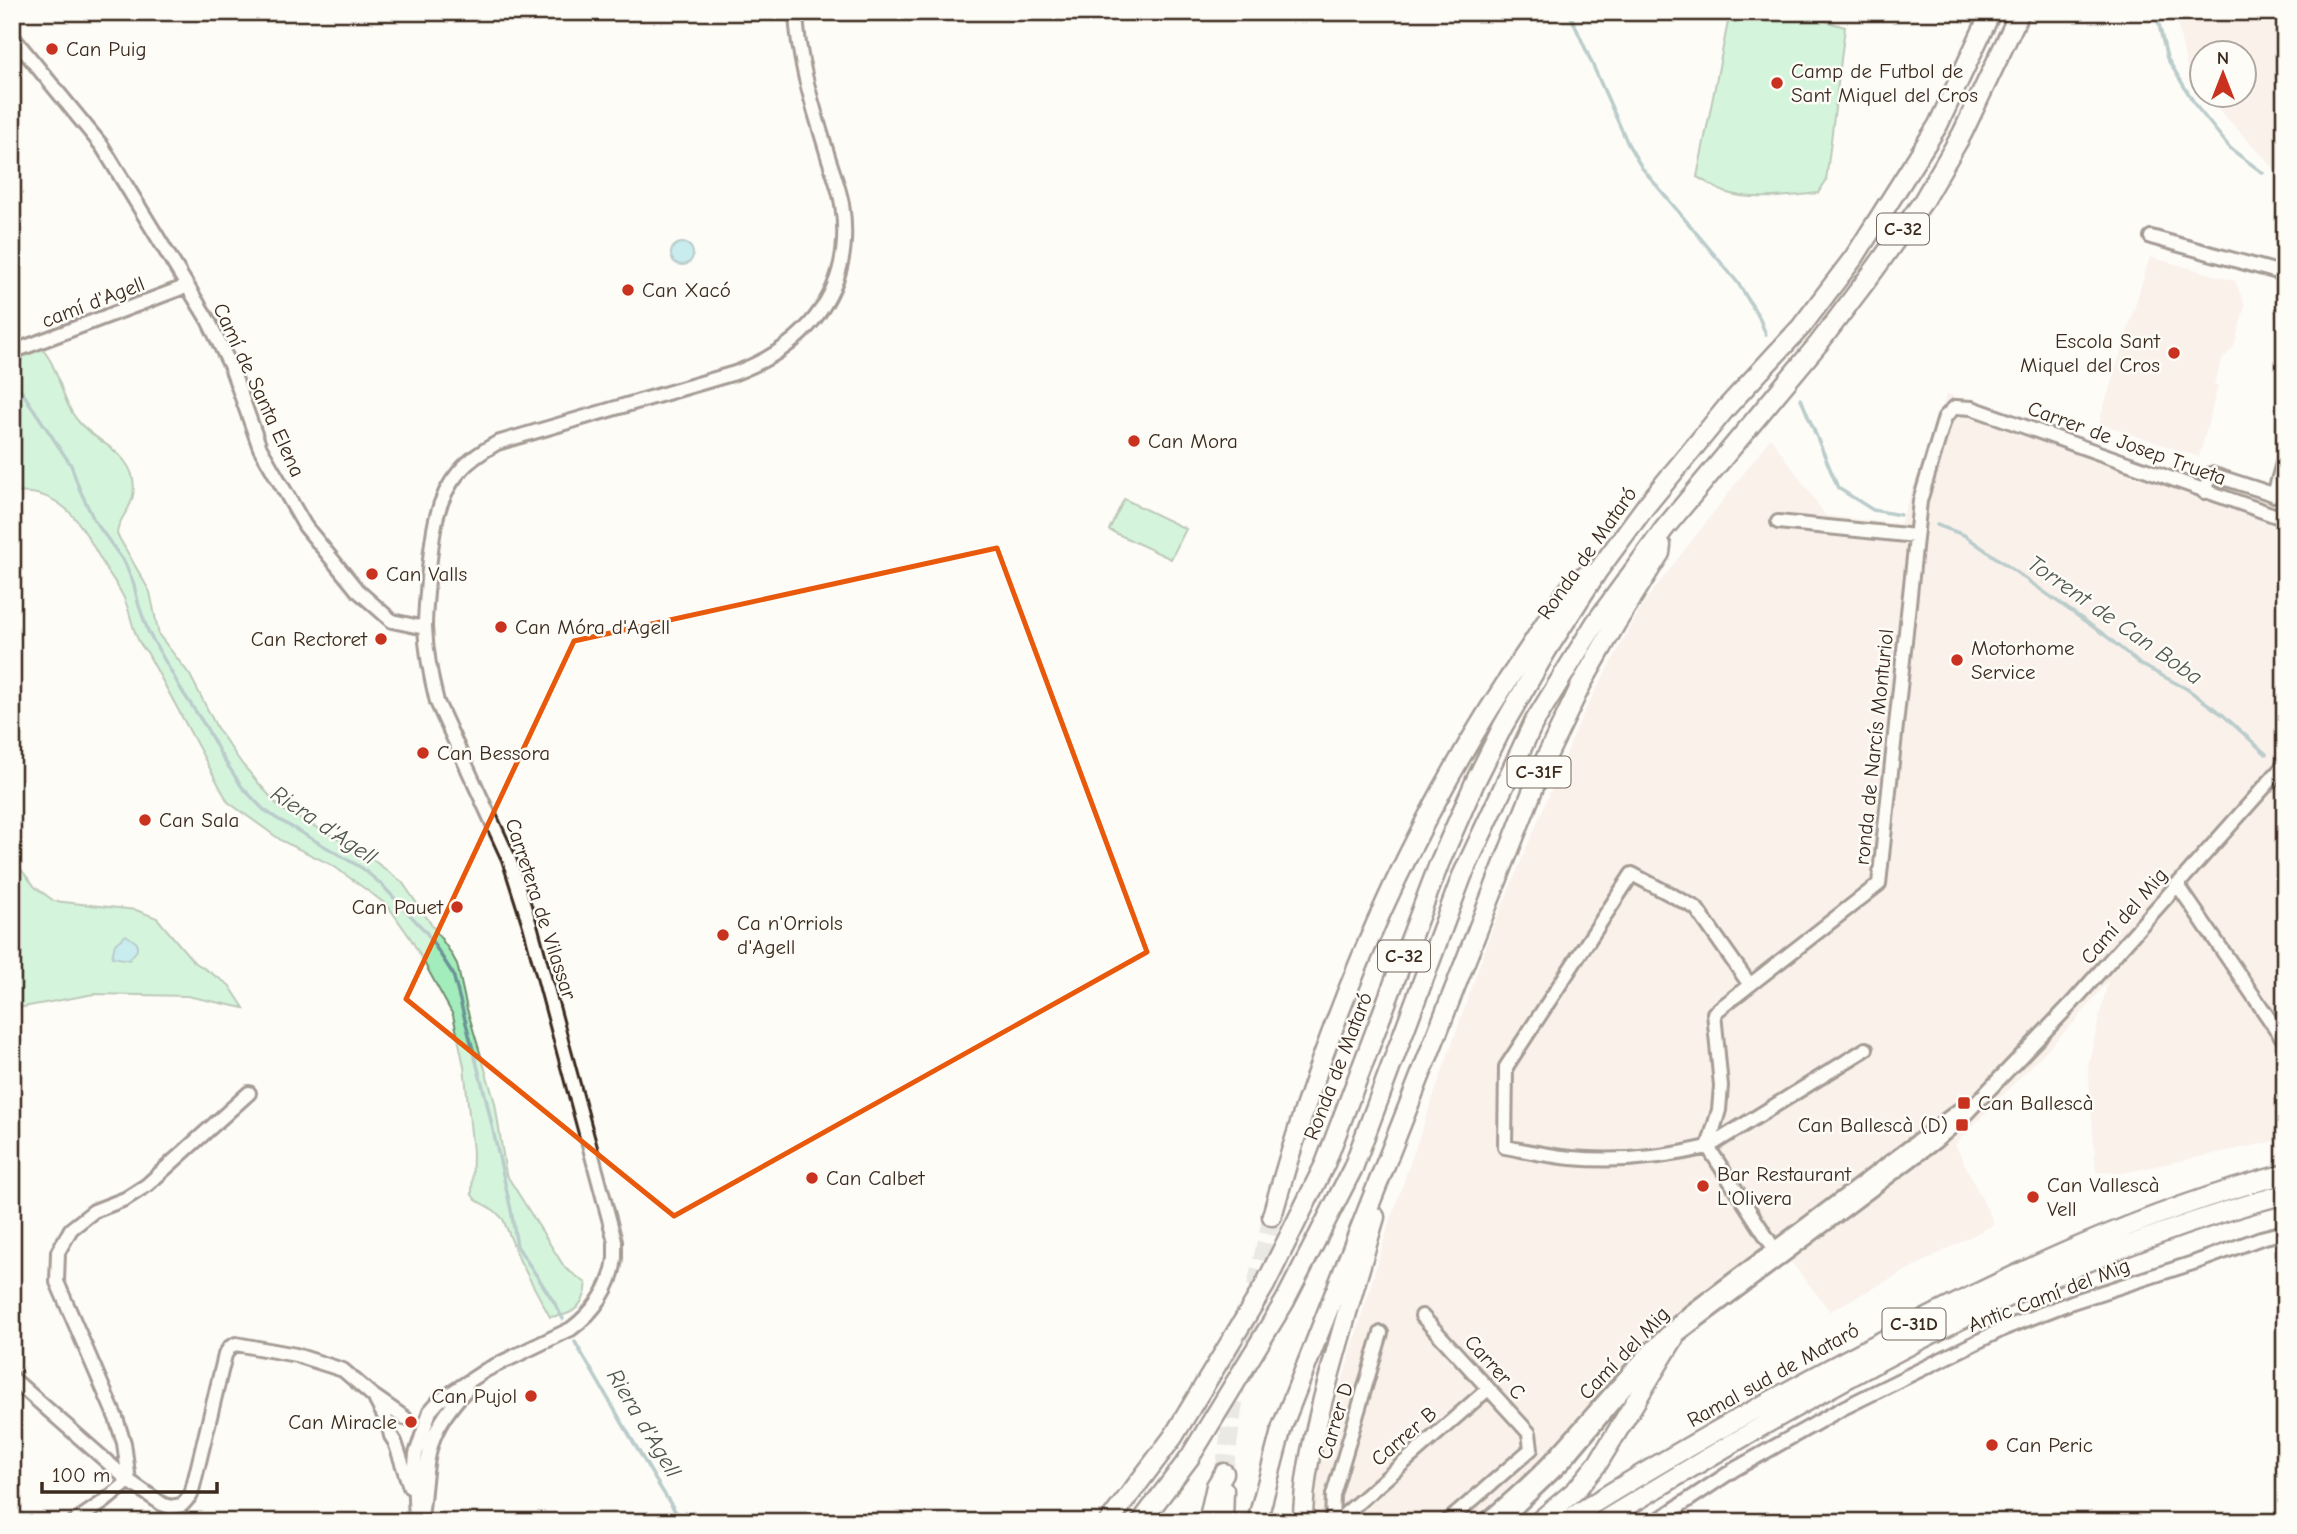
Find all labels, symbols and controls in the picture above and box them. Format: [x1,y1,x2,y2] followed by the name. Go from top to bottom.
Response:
[66,37,147,61] place label: Can Puig
[2188,38,2258,108] north arrow
[44,41,60,57] marker: Can Puig
[2217,47,2229,69] text: N
[1791,59,1978,107] place label: Camp de Futbol de Sant Miquel del Cros
[1769,75,1785,91] marker: Camp de Futbol de Sant Miquel del Cros
[1877,214,1929,244] road number: C-32
[38,271,148,333] street label: camí d'Agell
[642,278,731,302] place label: Can Xacó
[620,282,636,298] marker: Can Xacó
[208,299,310,481] street label: Camí de Santa Elena
[2020,329,2161,377] place label: Escola Sant Miquel del Cros
[2166,345,2182,361] marker: Escola Sant Miquel del Cros
[2025,396,2229,490] street label: Carrer de Josep Trueta
[1148,429,1238,453] place label: Can Mora
[1126,433,1142,449] marker: Can Mora
[1532,482,1642,624] street label: Ronda de Mataró
[2022,550,2208,691] water label: Torrent de Can Boba
[386,562,467,586] place label: Can Valls
[364,566,380,582] marker: Can Valls
[515,615,670,639] place label: Can Móra d'Agell
[493,619,509,635] marker: Can Móra d'Agell
[251,627,368,651] place label: Can Rectoret
[1850,628,1898,866] street label: ronda de Narcís Monturiol
[373,631,389,647] marker: Can Rectoret
[1971,636,2075,684] place label: Motorhome Service
[1949,652,1965,668] marker: Motorhome Service
[437,741,550,765] place label: Can Bessora
[415,745,431,761] marker: Can Bessora
[1508,757,1570,788] road number: C-31F
[266,780,383,871] water label: Riera d'Agell
[159,808,239,832] place label: Can Sala
[137,812,153,828] marker: Can Sala
[500,815,582,1003] street label: Carretera de Vilassar
[2076,863,2172,969] street label: Camí del Mig
[352,895,444,919] place label: Can Pauet
[449,899,465,915] marker: Can Pauet
[737,911,843,959] place label: Ca n'Orriols d'Agell
[715,927,731,943] marker: Ca n'Orriols d'Agell
[1378,940,1430,972] road number: C-32
[1299,989,1377,1143] street label: Ronda de Mataró
[1978,1091,2094,1115] place label: Can Ballescà
[1956,1095,1972,1111] marker: Can Ballescà
[1798,1113,1948,1137] place label: Can Ballescà (D)
[1954,1117,1970,1133] marker: Can Ballescà (D)
[1717,1162,1852,1210] place label: Bar Restaurant L'Olivera
[826,1166,925,1190] place label: Can Calbet
[804,1170,820,1186] marker: Can Calbet
[2047,1173,2160,1221] place label: Can Vallescà Vell
[1695,1178,1711,1194] marker: Bar Restaurant L'Olivera
[2025,1189,2041,1205] marker: Can Vallescà Vell
[1965,1253,2133,1337] street label: Antic Camí del Mig
[1574,1302,1674,1404] street label: Camí del Mig
[1882,1308,1946,1340] road number: C-31D
[1683,1318,1863,1432] street label: Ramal sud de Mataró
[1460,1330,1530,1404] street label: Carrer C
[601,1364,687,1483] water label: Riera d'Agell
[1312,1380,1358,1462] street label: Carrer D
[431,1384,517,1408] place label: Can Pujol
[523,1388,539,1404] marker: Can Pujol
[1366,1401,1442,1471] street label: Carrer B
[288,1410,397,1434] place label: Can Miracle
[403,1414,419,1430] marker: Can Miracle
[2006,1433,2093,1457] place label: Can Peric
[1984,1437,2000,1453] marker: Can Peric
[42,1450,217,1494] scale bar
[52,1463,110,1487] text: 100 m

